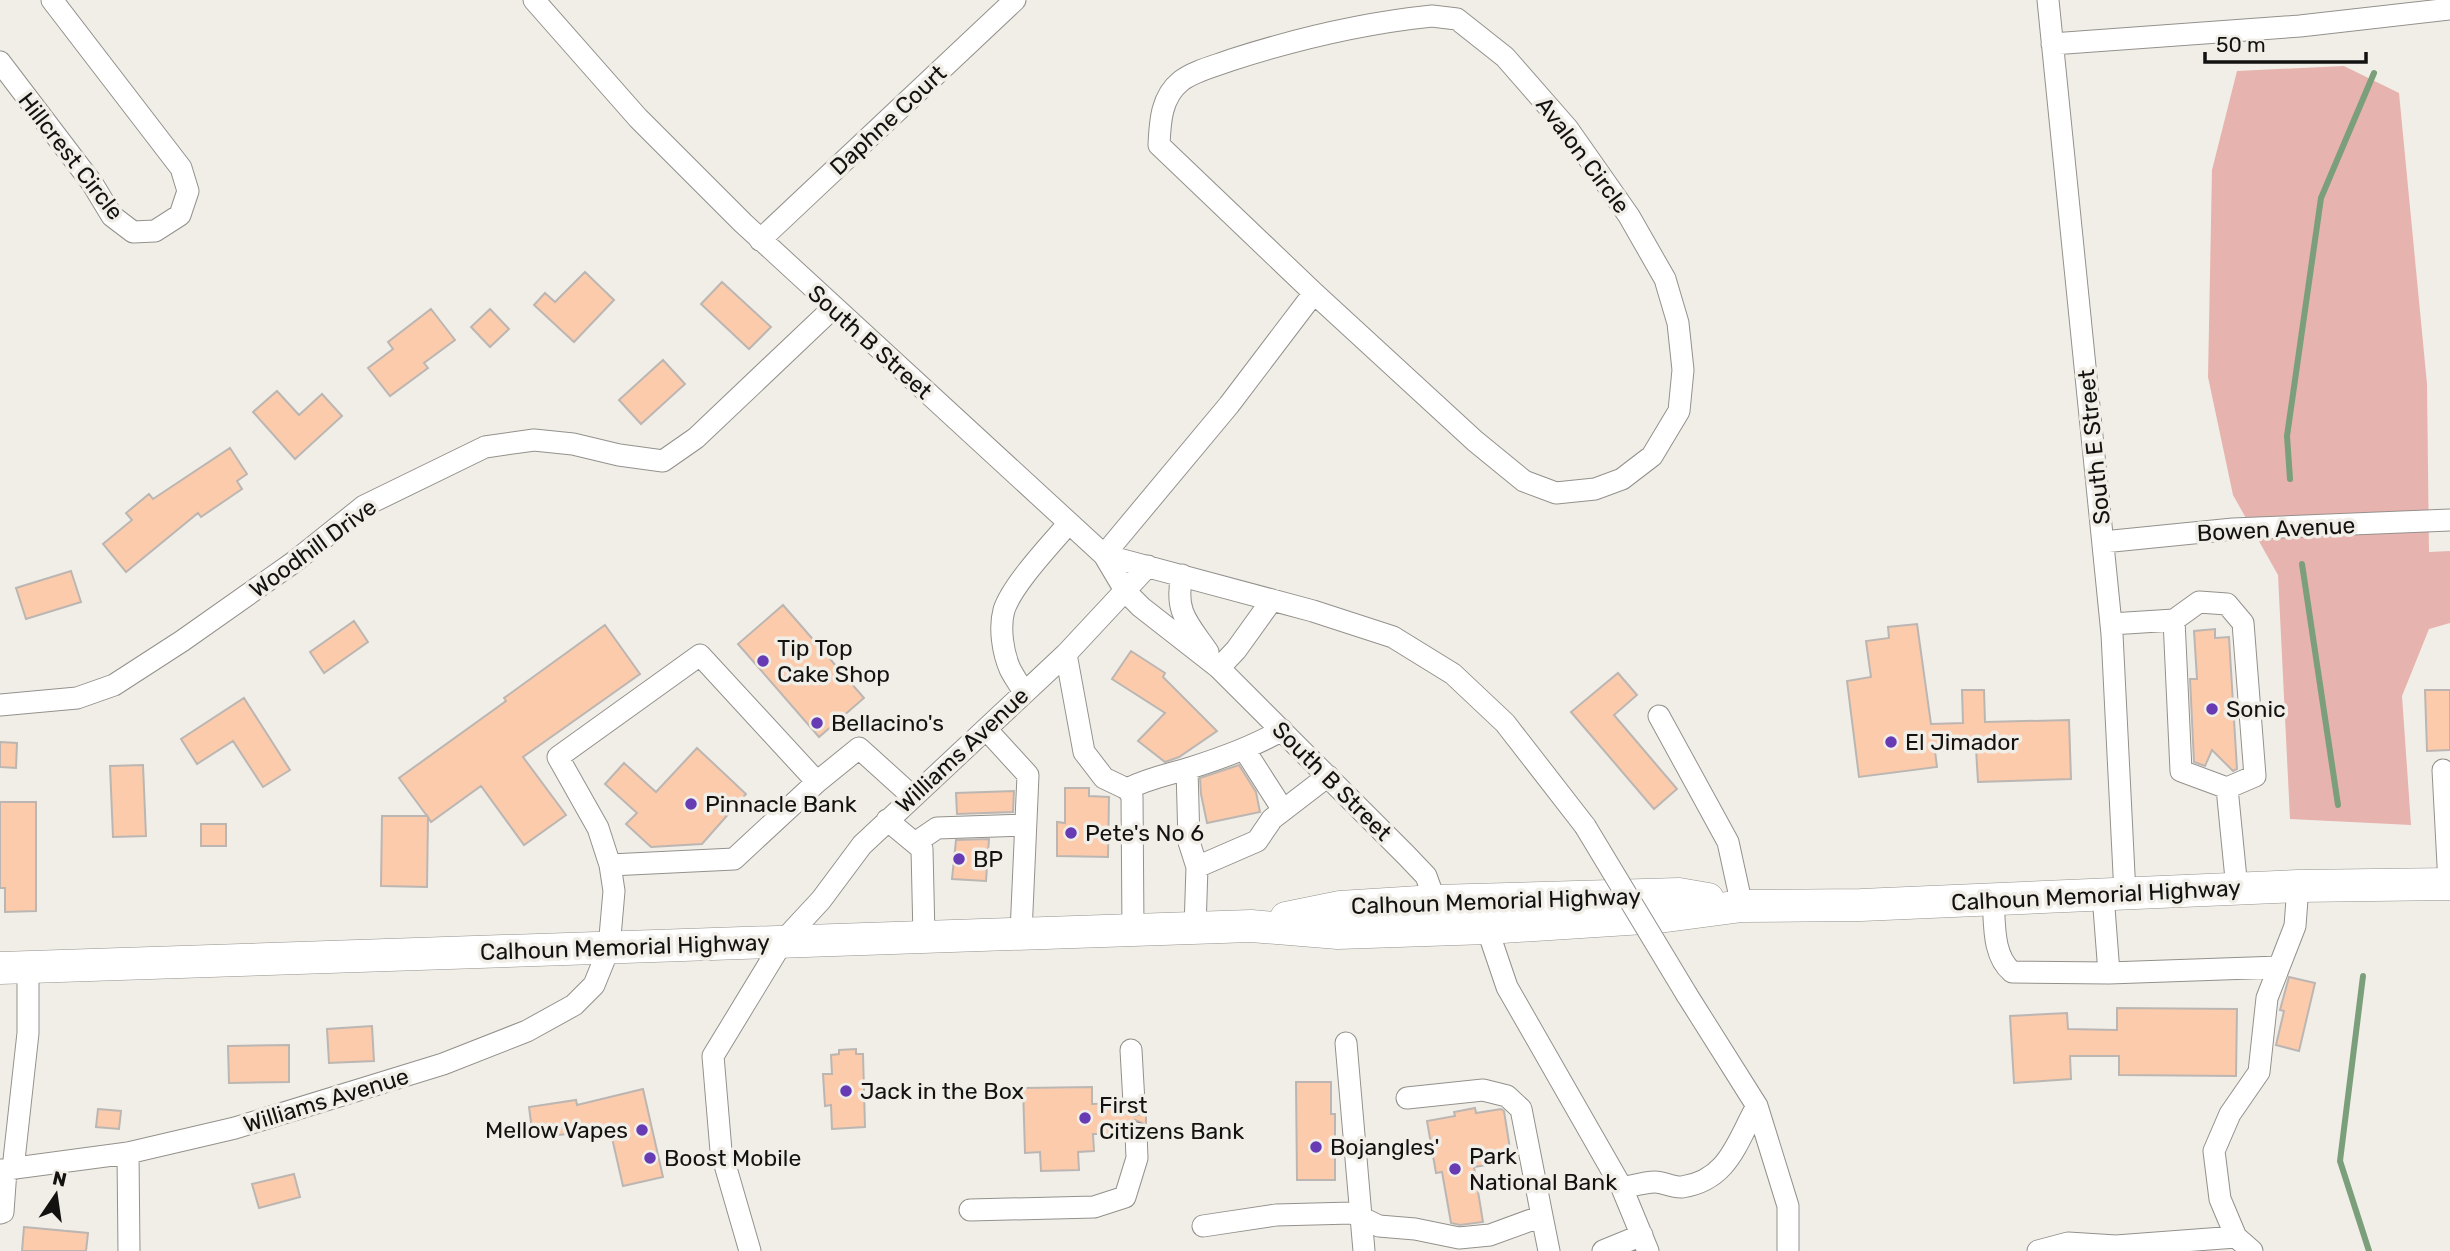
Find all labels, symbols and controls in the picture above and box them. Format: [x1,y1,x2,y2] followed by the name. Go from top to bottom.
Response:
[2205,21,2366,65] scale bar
[2216,32,2266,57] text: 50 m
[824,59,952,181] street label: Daphne Court
[13,87,129,225] street label: Hillcrest Circle
[1530,91,1636,219] street label: Avalon Circle
[802,279,938,405] street label: South B Street
[2072,368,2116,526] street label: South E Street
[244,493,382,603] street label: Woodhill Drive
[2196,511,2356,547] street label: Bowen Avenue
[777,634,890,688] place label: Tip Top Cake Shop
[755,653,771,669] marker: Tip Top Cake Shop
[890,681,1034,819] street label: Williams Avenue
[2226,695,2286,723] place label: Sonic
[2204,701,2220,717] marker: Sonic
[831,709,944,737] place label: Bellacino's
[809,715,825,731] marker: Bellacino's
[1266,715,1398,847] street label: South B Street
[1905,728,2019,756] place label: El Jimador
[1883,734,1899,750] marker: El Jimador
[705,790,857,818] place label: Pinnacle Bank
[683,796,699,812] marker: Pinnacle Bank
[1085,819,1204,847] place label: Pete's No 6
[1063,825,1079,841] marker: Pete's No 6
[973,845,1003,873] place label: BP
[951,851,967,867] marker: BP
[1950,873,2242,917] street label: Calhoun Memorial Highway
[1351,882,1642,920] street label: Calhoun Memorial Highway
[480,928,771,966] street label: Calhoun Memorial Highway
[240,1062,412,1138] street label: Williams Avenue
[860,1077,1024,1105] place label: Jack in the Box
[838,1083,854,1099] marker: Jack in the Box
[1099,1091,1244,1145] place label: First Citizens Bank
[1077,1110,1093,1126] marker: First Citizens Bank
[485,1116,628,1144] place label: Mellow Vapes
[634,1122,650,1138] marker: Mellow Vapes
[1330,1133,1439,1161] place label: Bojangles'
[1308,1139,1324,1155] marker: Bojangles'
[1469,1142,1617,1196] place label: Park National Bank
[664,1144,801,1172] place label: Boost Mobile
[642,1150,658,1166] marker: Boost Mobile
[21,1160,91,1230] north arrow
[1447,1161,1463,1177] marker: Park National Bank
[50,1166,69,1192] text: N

